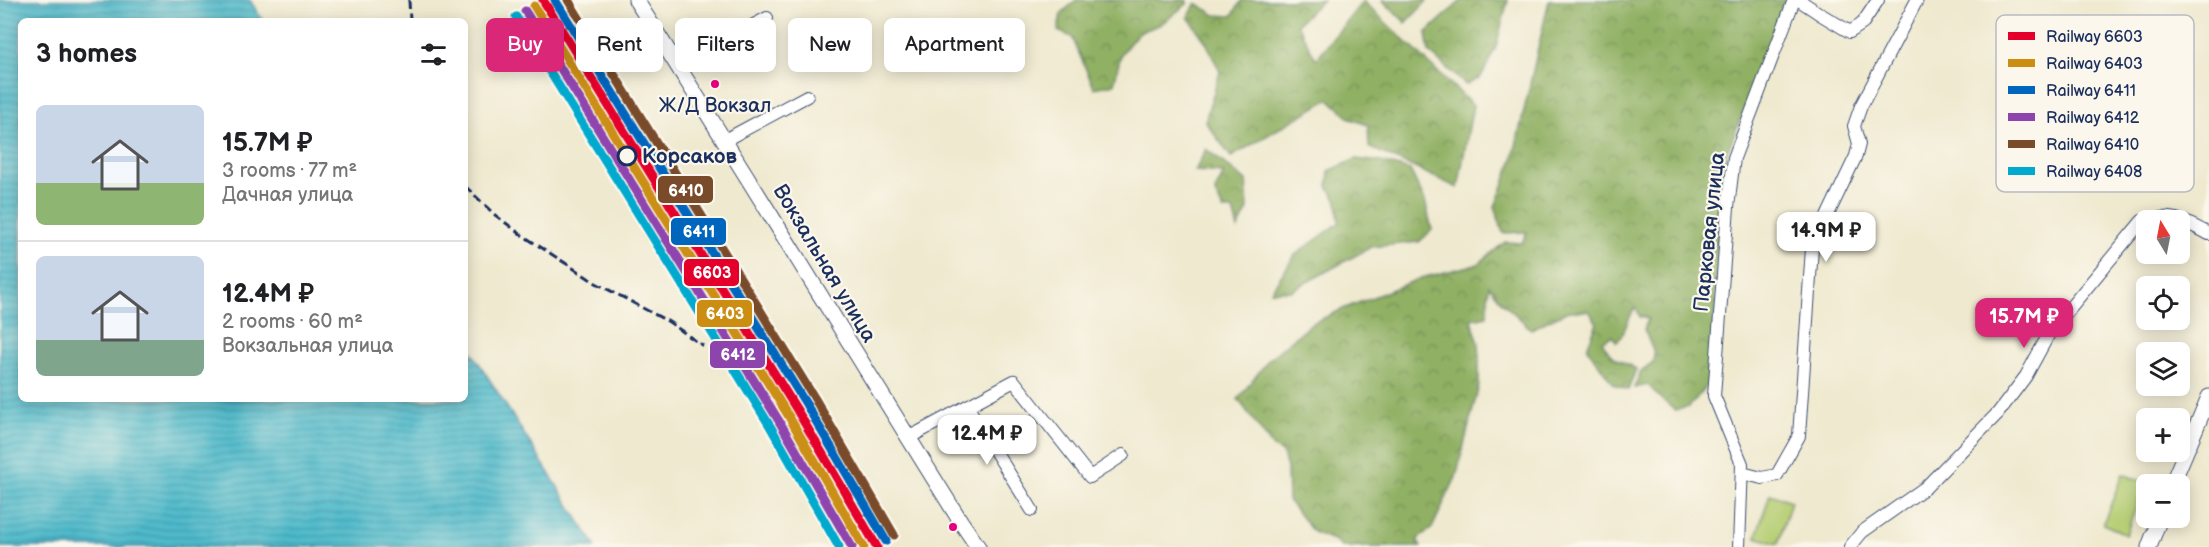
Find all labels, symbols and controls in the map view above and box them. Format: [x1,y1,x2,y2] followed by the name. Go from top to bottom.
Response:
[1996,15,2194,192] legend
[486,18,564,72] chip: Buy
[576,18,663,72] chip: Rent
[675,18,776,72] chip: Filters
[788,18,872,72] chip: New
[884,18,1025,72] chip: Apartment
[2046,28,2143,47] text: Railway 6603
[417,38,450,71] icon: filters
[36,39,137,70] text: 3 homes
[2046,55,2143,74] text: Railway 6403
[709,78,721,90] marker: Ж/Д Вокзал
[2046,82,2136,101] text: Railway 6411
[659,94,771,118] place label: Ж/Д Вокзал
[2046,109,2140,128] text: Railway 6412
[222,128,313,159] text: 15.7M ₽
[84,129,156,201] icon: home
[2046,136,2139,155] text: Railway 6410
[642,144,737,169] place label: Корсаков
[617,146,637,166] marker: Корсаков
[1689,150,1730,313] street label: Парковая улица
[222,159,357,183] text: 3 rooms · 77 m²
[2046,163,2142,182] text: Railway 6408
[657,175,714,204] line badge: 6410
[767,180,882,347] street label: Вокзальная улица
[668,182,704,201] text: 6410
[222,183,353,207] text: Дачная улица
[2136,210,2190,264] north arrow
[2136,210,2190,528] map controls
[1771,212,1881,263] pin: 14.9M ₽
[670,217,727,246] line badge: 6411
[1791,219,1861,243] text: 14.9M ₽
[683,223,715,242] text: 6411
[683,258,740,287] line badge: 6603
[693,264,731,283] text: 6603
[2136,276,2190,330] button: locate
[222,279,314,310] text: 12.4M ₽
[84,280,156,352] icon: home
[1969,298,2079,349] pin: 15.7M ₽
[696,299,753,328] line badge: 6403
[706,305,744,324] text: 6403
[1989,305,2059,329] text: 15.7M ₽
[222,310,363,334] text: 2 rooms · 60 m²
[222,334,393,358] text: Вокзальная улица
[709,340,766,369] line badge: 6412
[2136,342,2190,396] button: layers
[720,346,756,365] text: 6412
[2136,408,2190,462] button: +
[932,415,1042,466] pin: 12.4M ₽
[952,422,1022,446] text: 12.4M ₽
[2136,474,2190,528] button: −
[947,521,959,533] unlabelled marker

